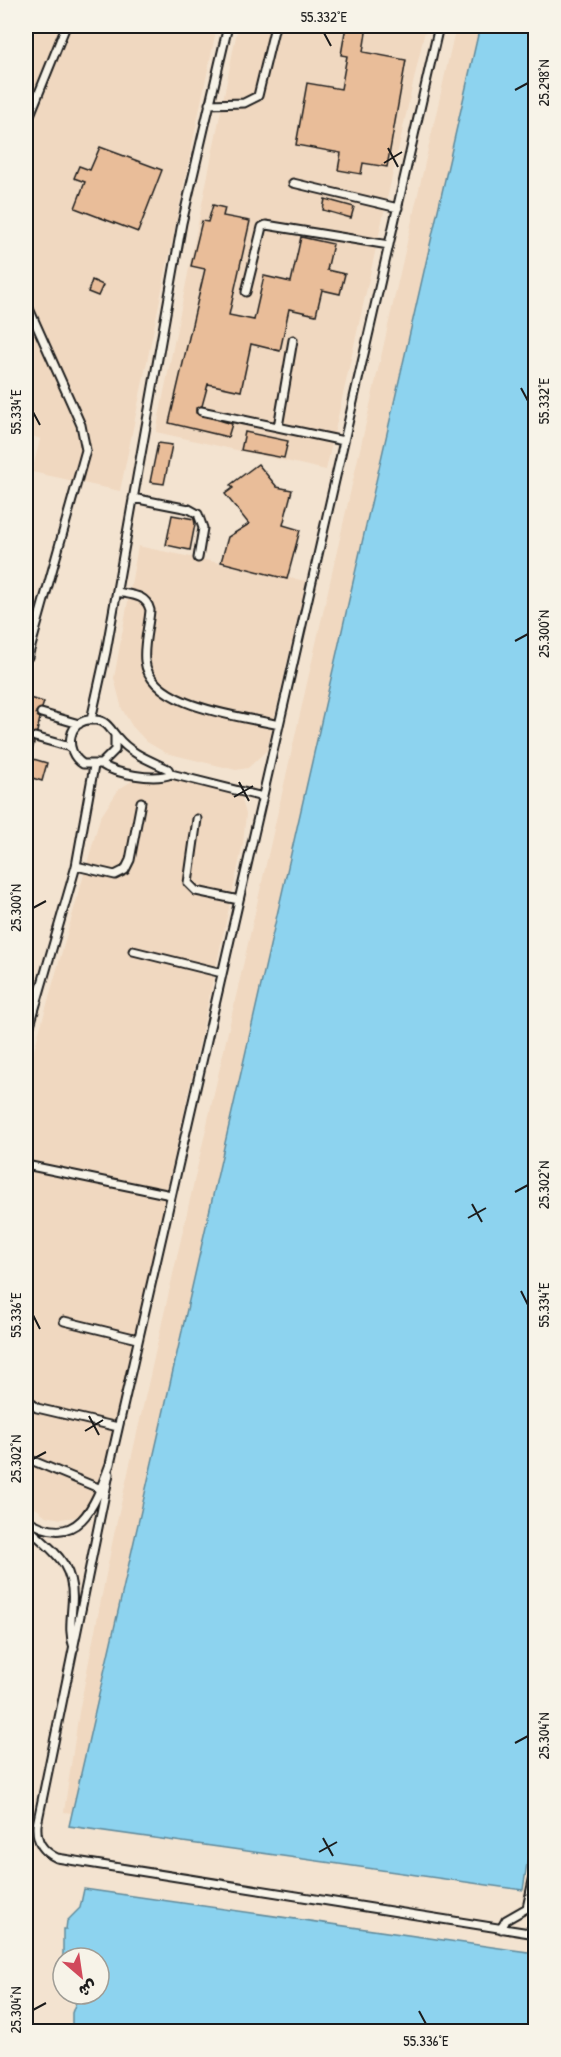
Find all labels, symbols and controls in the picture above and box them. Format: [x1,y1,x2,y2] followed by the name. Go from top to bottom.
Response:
[301,6,348,27] text: 55.332°E
[533,59,554,107] text: 25.298°N
[533,377,554,424] text: 55.332°E
[5,389,26,435] text: 55.334°E
[533,610,554,658] text: 25.300°N
[5,884,26,932] text: 25.300°N
[533,1161,554,1209] text: 25.302°N
[533,1282,554,1328] text: 55.334°E
[5,1292,26,1338] text: 55.336°E
[5,1435,26,1483] text: 25.302°N
[533,1712,554,1760] text: 25.304°N
[51,1946,111,2006] north arrow
[75,1975,101,2003] text: ش
[5,1986,26,2034] text: 25.304°N
[403,2030,449,2051] text: 55.336°E

